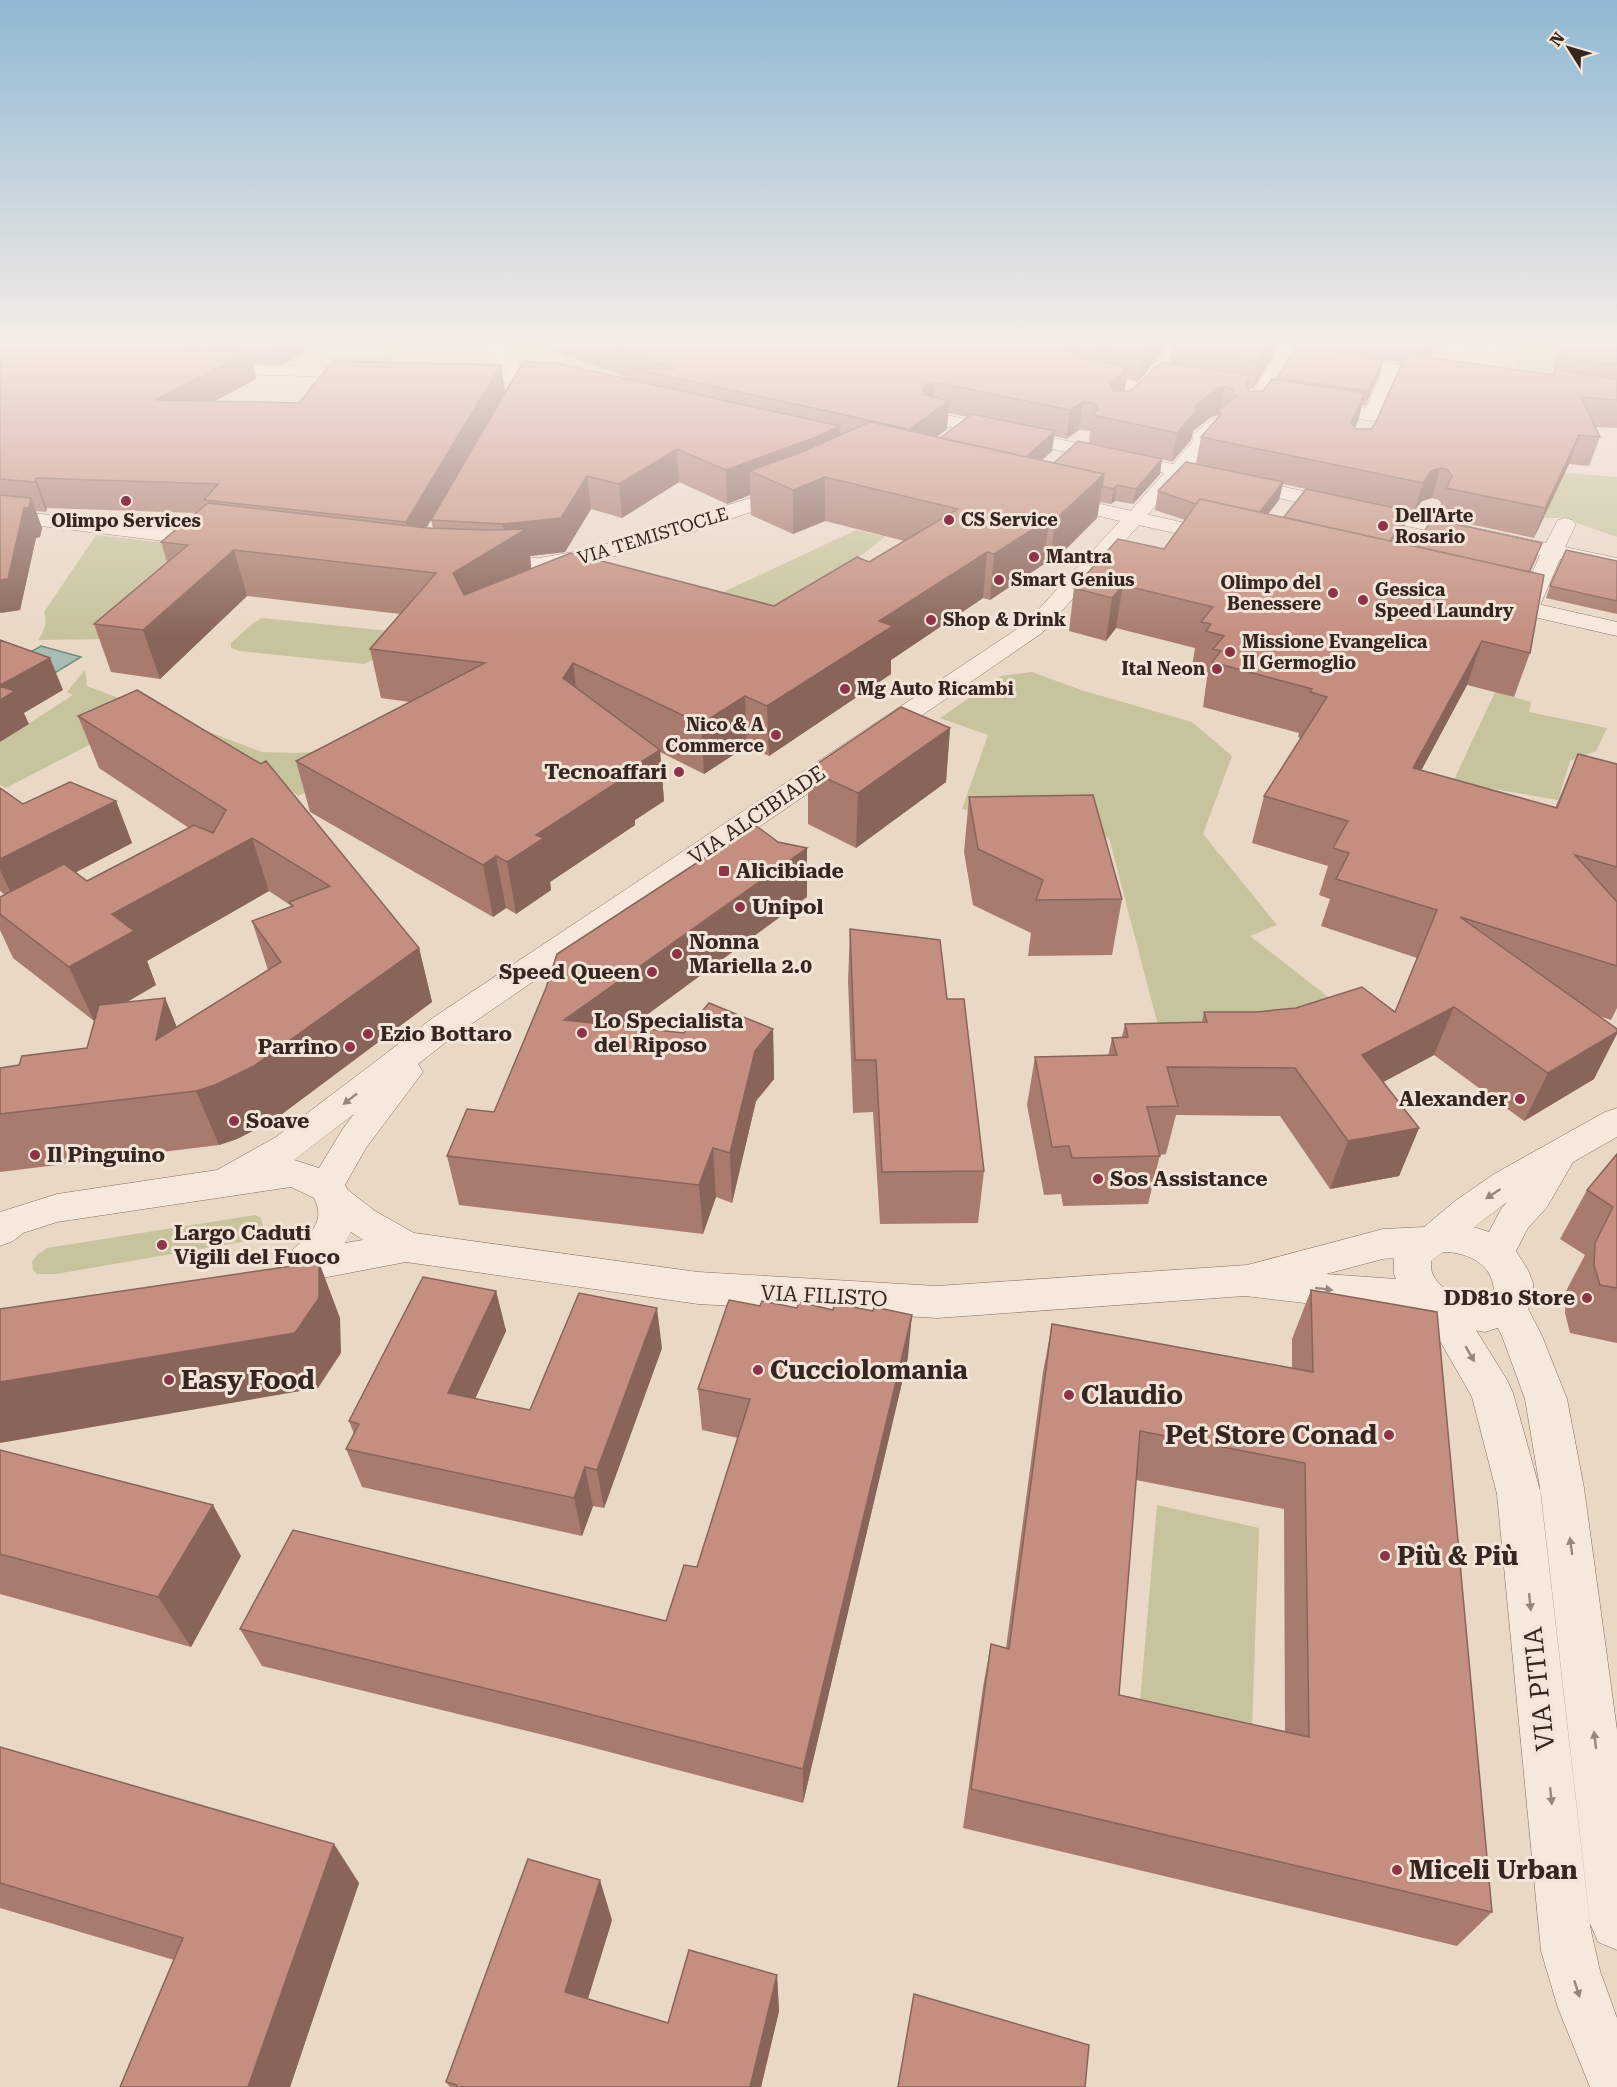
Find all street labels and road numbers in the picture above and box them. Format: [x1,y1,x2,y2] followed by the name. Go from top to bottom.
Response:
[575,503,731,568] street label: VIA TEMISTOCLE
[684,760,830,870] street label: VIA ALCIBIADE
[760,1281,888,1311] street label: VIA FILISTO
[1518,1626,1560,1752] street label: VIA PITIA

